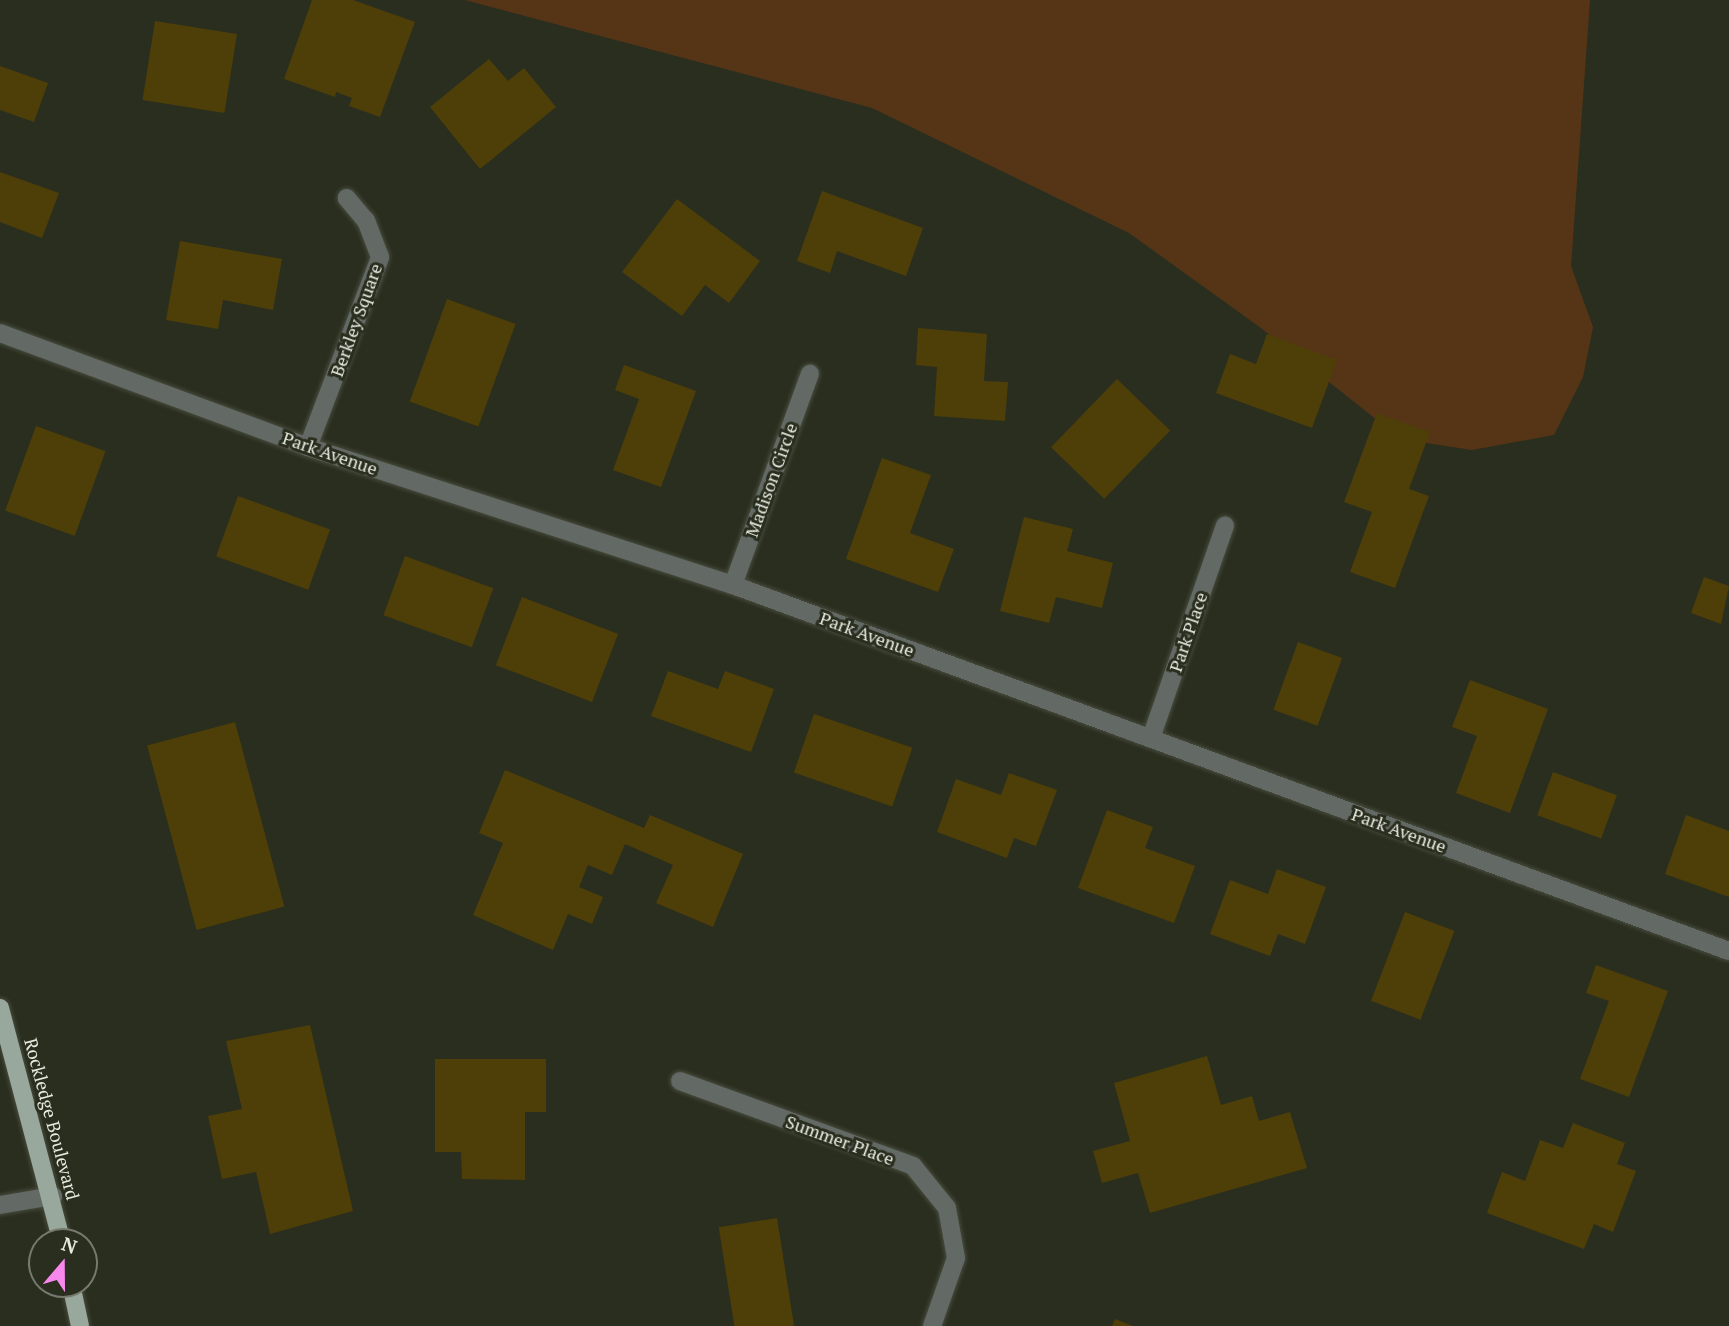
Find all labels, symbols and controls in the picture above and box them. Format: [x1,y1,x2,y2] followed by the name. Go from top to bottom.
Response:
[326,260,386,380] street label: Berkley Square
[740,420,802,540] street label: Madison Circle
[280,427,380,479] street label: Park Avenue
[1164,589,1212,675] street label: Park Place
[817,607,917,661] street label: Park Avenue
[1349,803,1449,857] street label: Park Avenue
[20,1036,84,1202] street label: Rockledge Boulevard
[783,1110,897,1170] street label: Summer Place
[28,1228,98,1298] north arrow
[59,1230,81,1259] text: N

